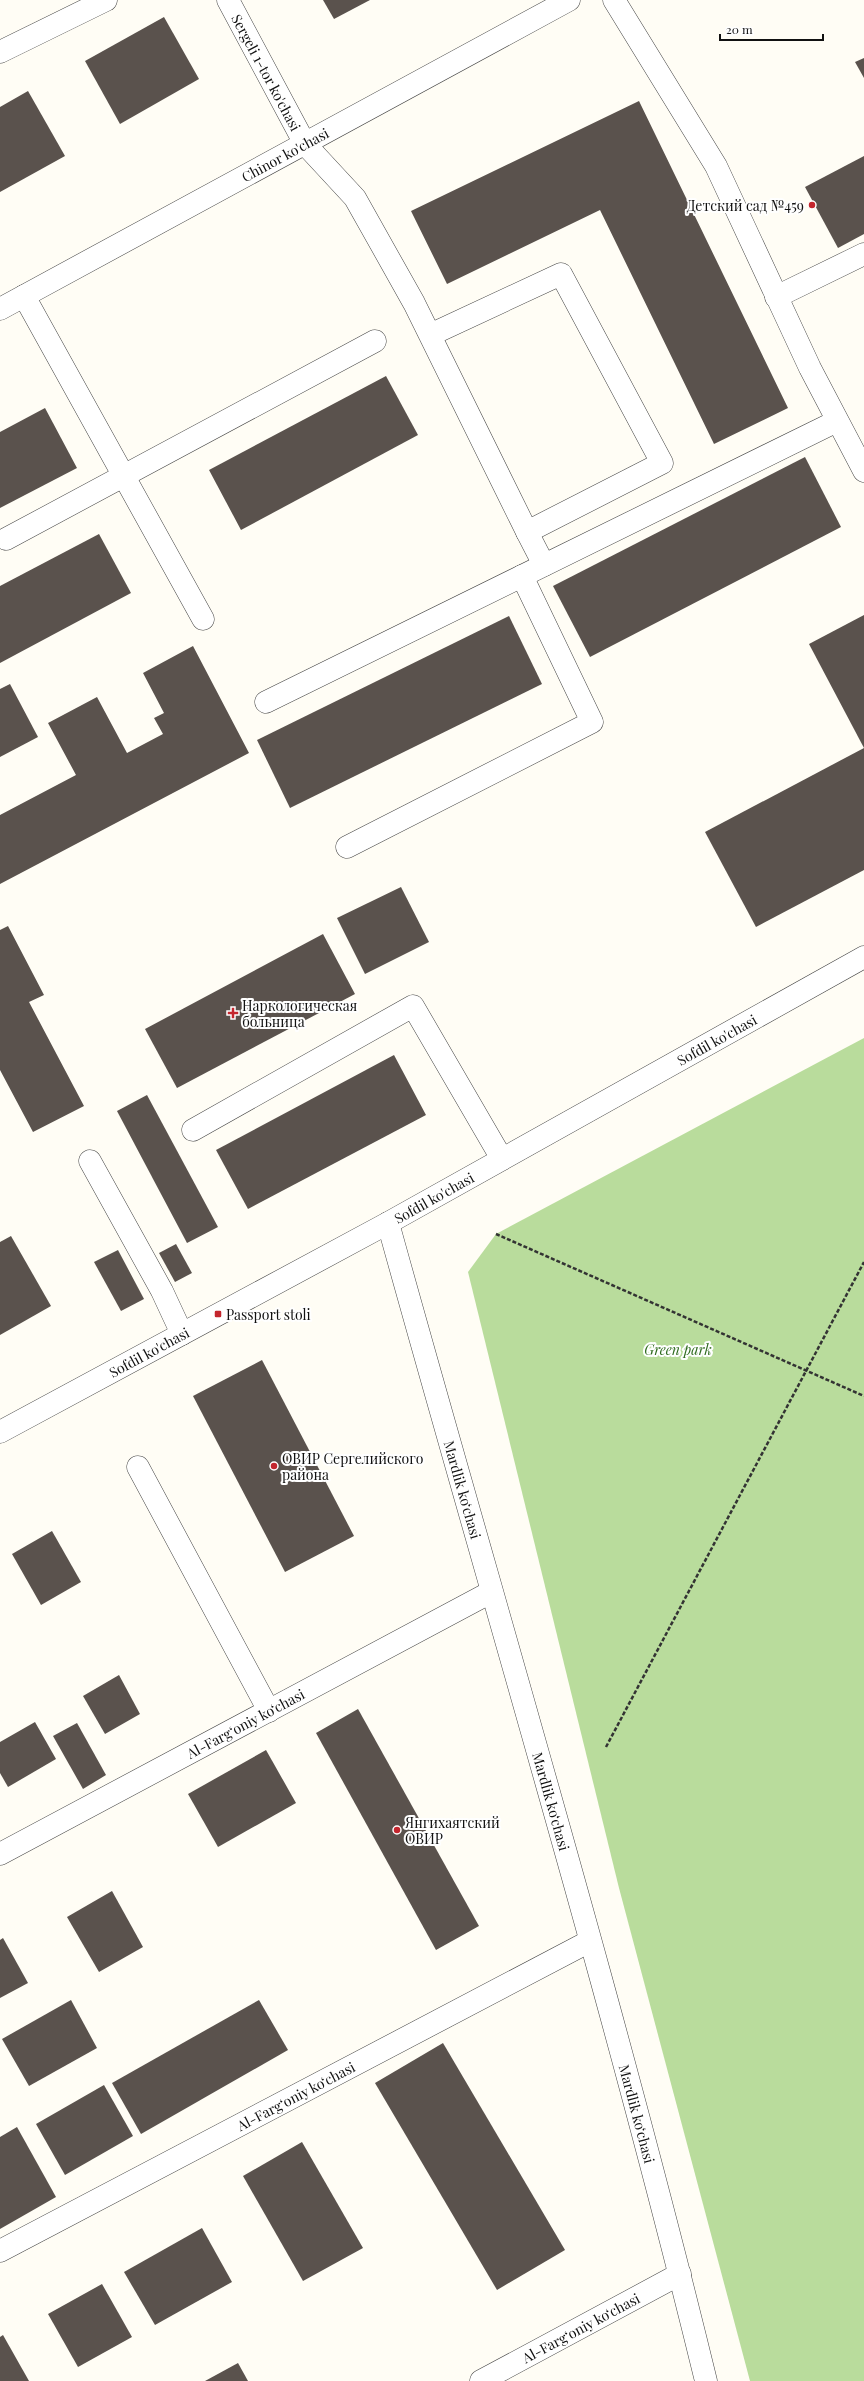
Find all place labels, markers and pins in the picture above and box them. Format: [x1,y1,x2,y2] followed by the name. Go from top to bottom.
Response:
[687,196,804,215] place label: Детский сад №459
[807,200,817,210] marker: Детский сад №459
[242,996,358,1031] place label: Наркологическая больница
[227,1007,239,1019] marker: Наркологическая больница
[226,1305,311,1324] place label: Passport stoli
[213,1309,223,1319] marker: Passport stoli
[282,1449,424,1484] place label: ОВИР Сергелийского района
[269,1461,279,1471] marker: ОВИР Сергелийского района
[404,1813,500,1848] place label: Янгихаятский ОВИР
[392,1825,402,1835] marker: Янгихаятский ОВИР

